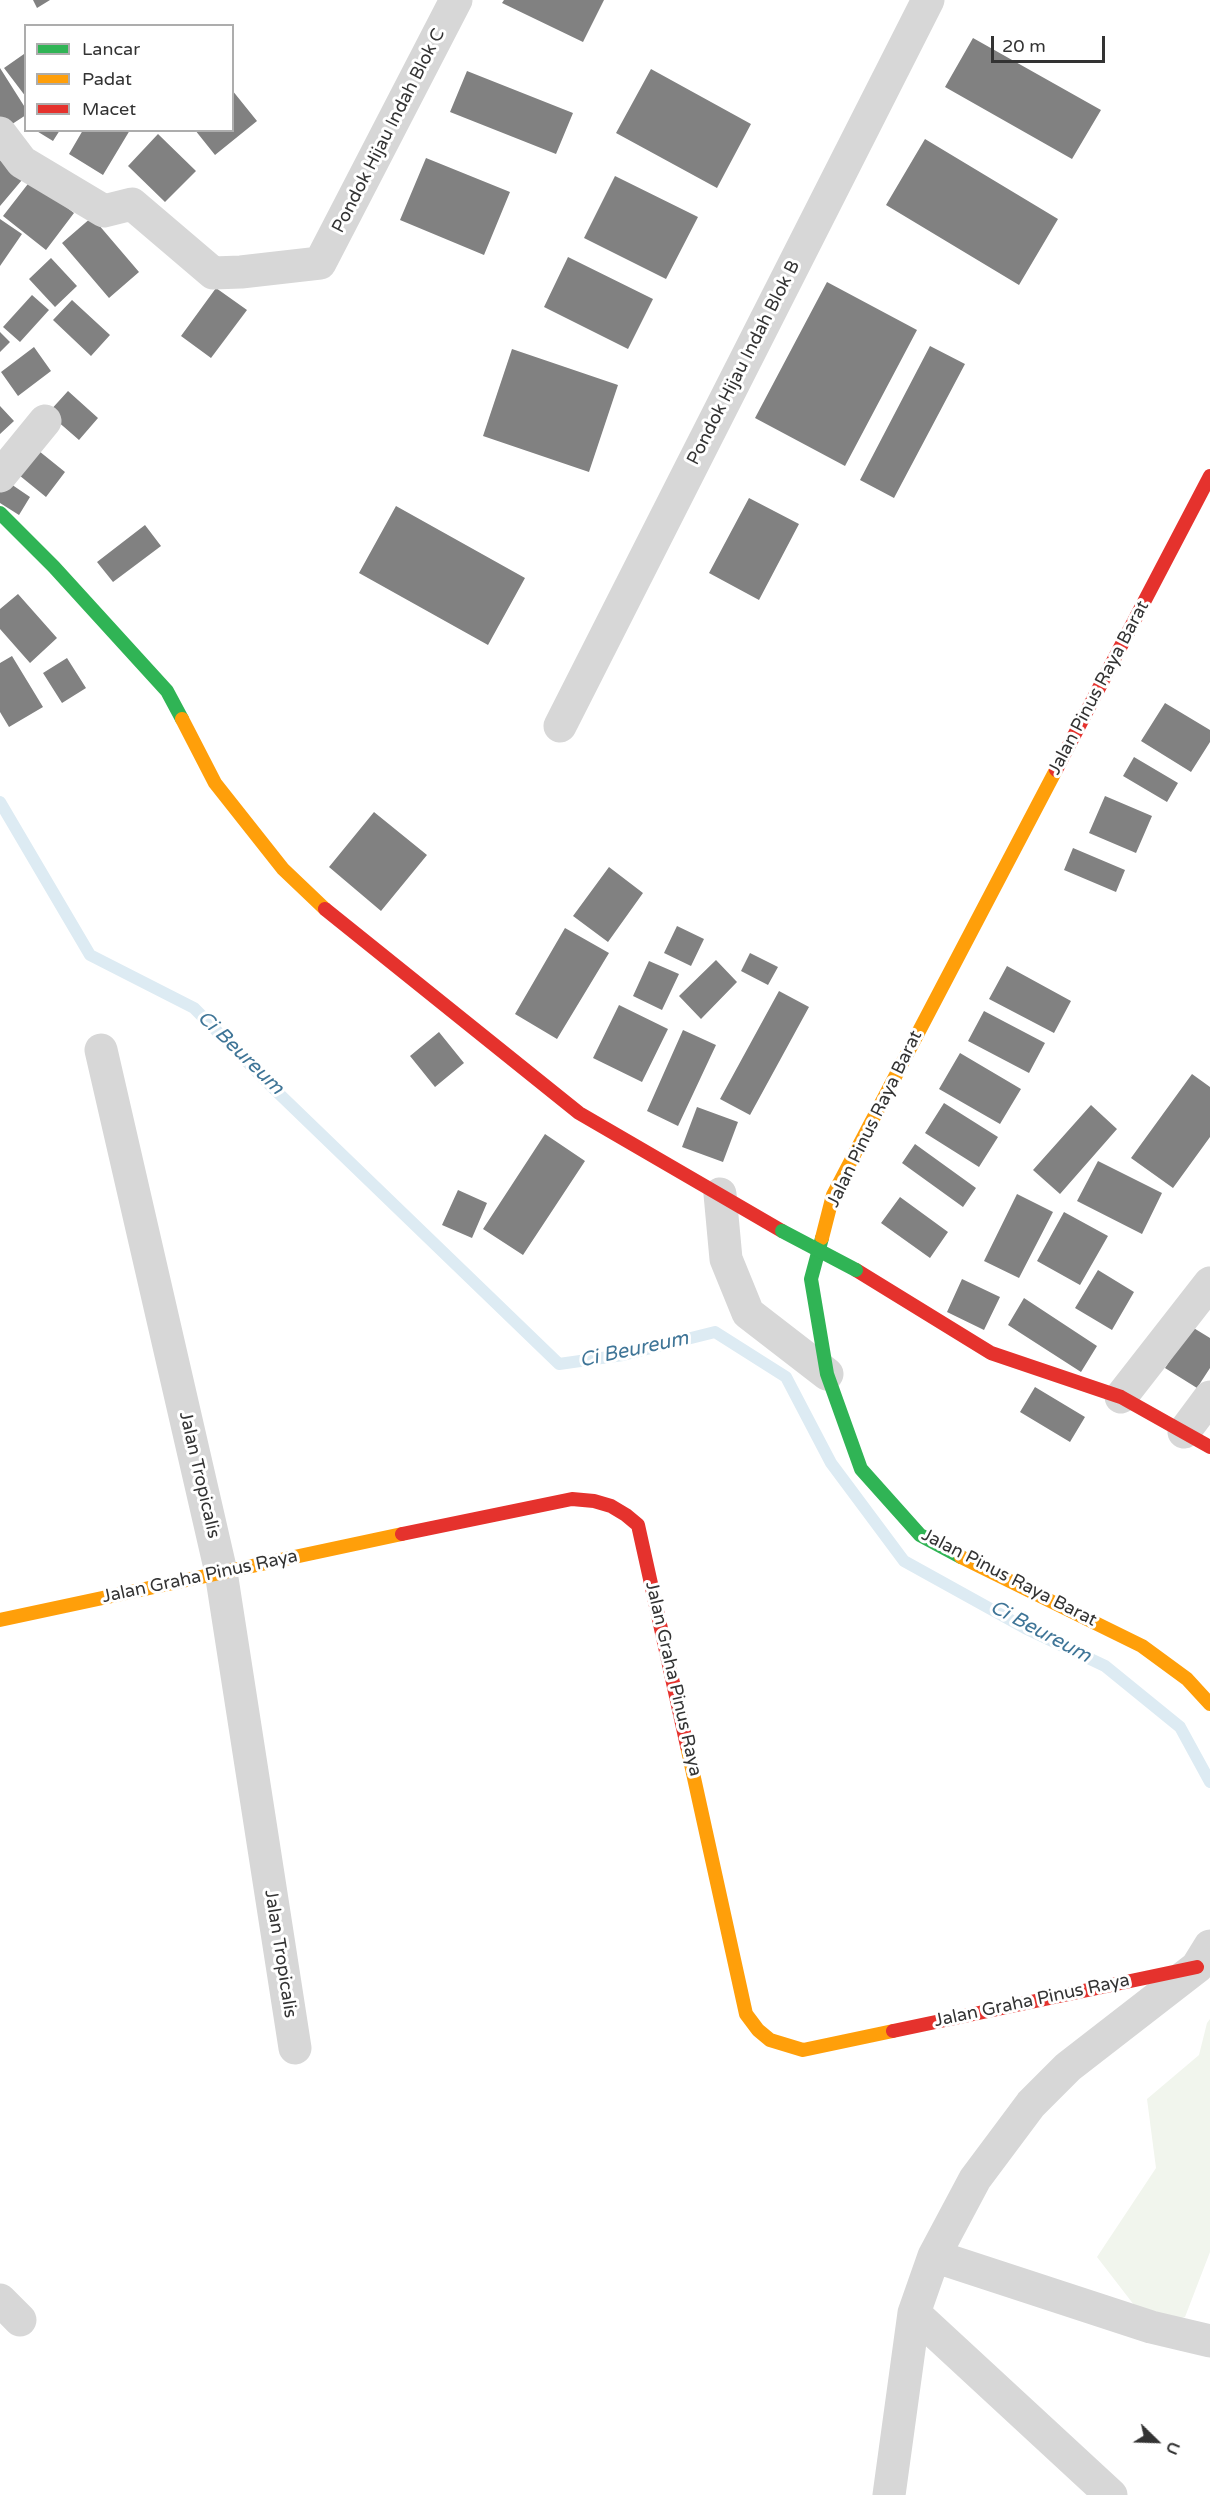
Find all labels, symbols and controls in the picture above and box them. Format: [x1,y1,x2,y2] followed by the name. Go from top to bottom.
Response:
[24,24,234,132] legend
[994,24,1108,62] scale bar
[328,25,450,237] street label: Pondok Hijau Indah Blok C
[1002,35,1046,57] text: 20 m
[82,38,140,60] text: Lancar
[82,68,132,90] text: Padat
[82,98,136,120] text: Macet
[683,257,805,469] street label: Pondok Hijau Indah Blok B
[1044,597,1154,779] street label: Jalan Pinus Raya Barat
[192,1006,288,1100] water label: Ci Beureum
[823,1027,927,1211] street label: Jalan Pinus Raya Barat
[577,1327,691,1373] water label: Ci Beureum
[174,1410,224,1540] street label: Jalan Tropicalis
[918,1524,1100,1632] street label: Jalan Pinus Raya Barat
[100,1546,300,1608] street label: Jalan Graha Pinus Raya
[640,1580,706,1778] street label: Jalan Graha Pinus Raya
[986,1595,1094,1669] water label: Ci Beureum
[259,1888,301,2020] street label: Jalan Tropicalis
[932,1970,1132,2032] street label: Jalan Graha Pinus Raya
[1126,2411,1186,2471] north arrow
[1161,2439,1184,2458] text: U

